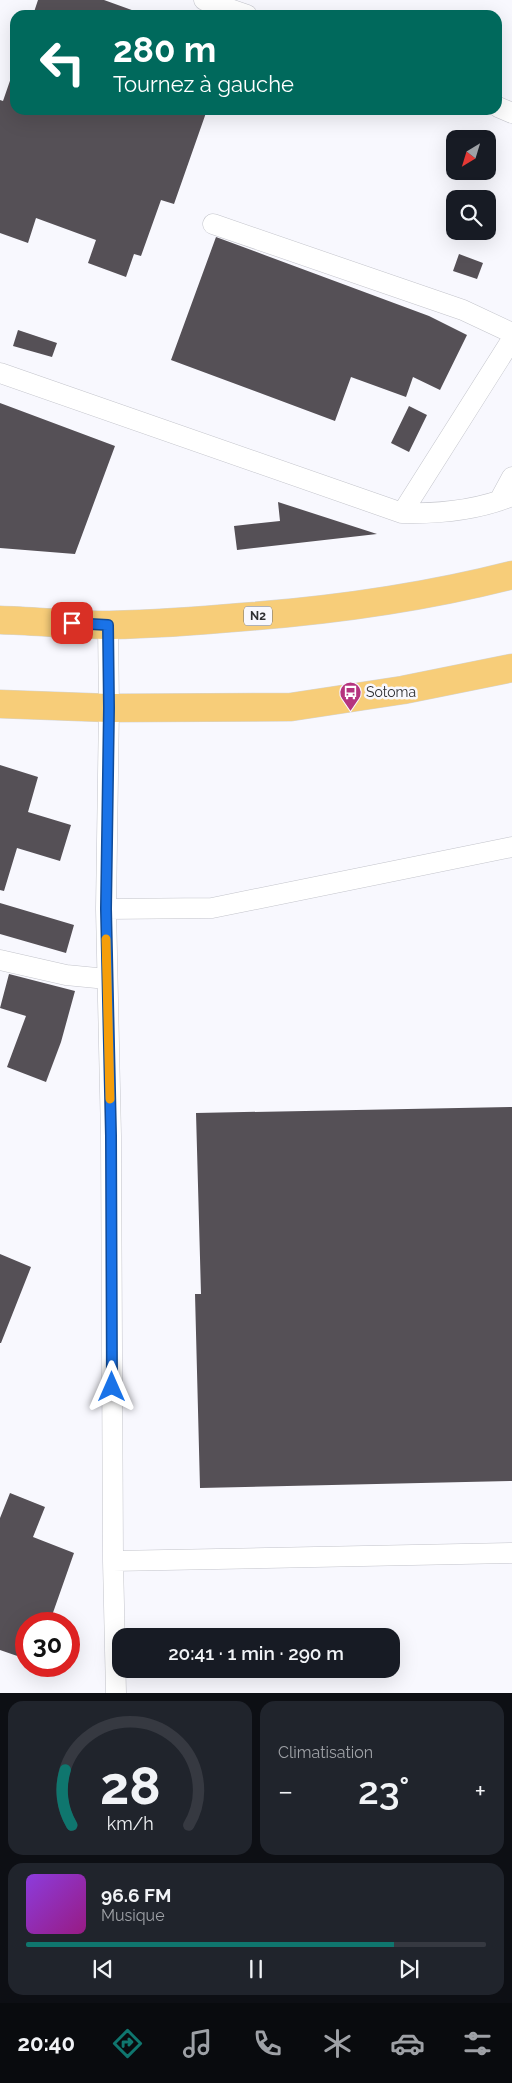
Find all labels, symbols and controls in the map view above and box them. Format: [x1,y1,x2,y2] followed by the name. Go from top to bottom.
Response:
[113,29,216,70] text: 280 m
[30,30,95,95] icon: left
[113,71,294,97] text: Tournez à gauche
[446,130,496,180] north arrow
[446,130,496,240] map controls
[446,190,496,240] button: search
[51,602,93,644] pin
[244,606,272,626] road number: N2
[58,609,86,637] icon: arrive
[338,680,362,711] bus stop icon: Sotoma
[366,684,416,700] place label: Sotoma
[85,1360,137,1412] position arrow
[15,1612,80,1677] speed limit sign: 30
[168,1642,344,1664] text: 20:41 · 1 min · 290 m
[278,1743,373,1762] text: Climatisation
[100,1755,160,1816] text: 28
[358,1768,410,1813] text: 23°
[278,1775,293,1808] text: −
[474,1775,486,1808] text: +
[106,1813,154,1834] text: km/h
[101,1884,171,1906] text: 96.6 FM
[101,1906,165,1925] text: Musique
[89,1955,117,1983] icon: previous
[242,1955,270,1983] icon: pause
[395,1955,423,1983] icon: next
[110,2026,145,2061] icon: directions
[180,2026,215,2061] icon: music
[250,2026,285,2061] icon: phone
[320,2026,355,2061] icon: climate
[390,2026,425,2061] icon: car
[460,2026,495,2061] icon: filters
[17,2030,75,2056] text: 20:40

